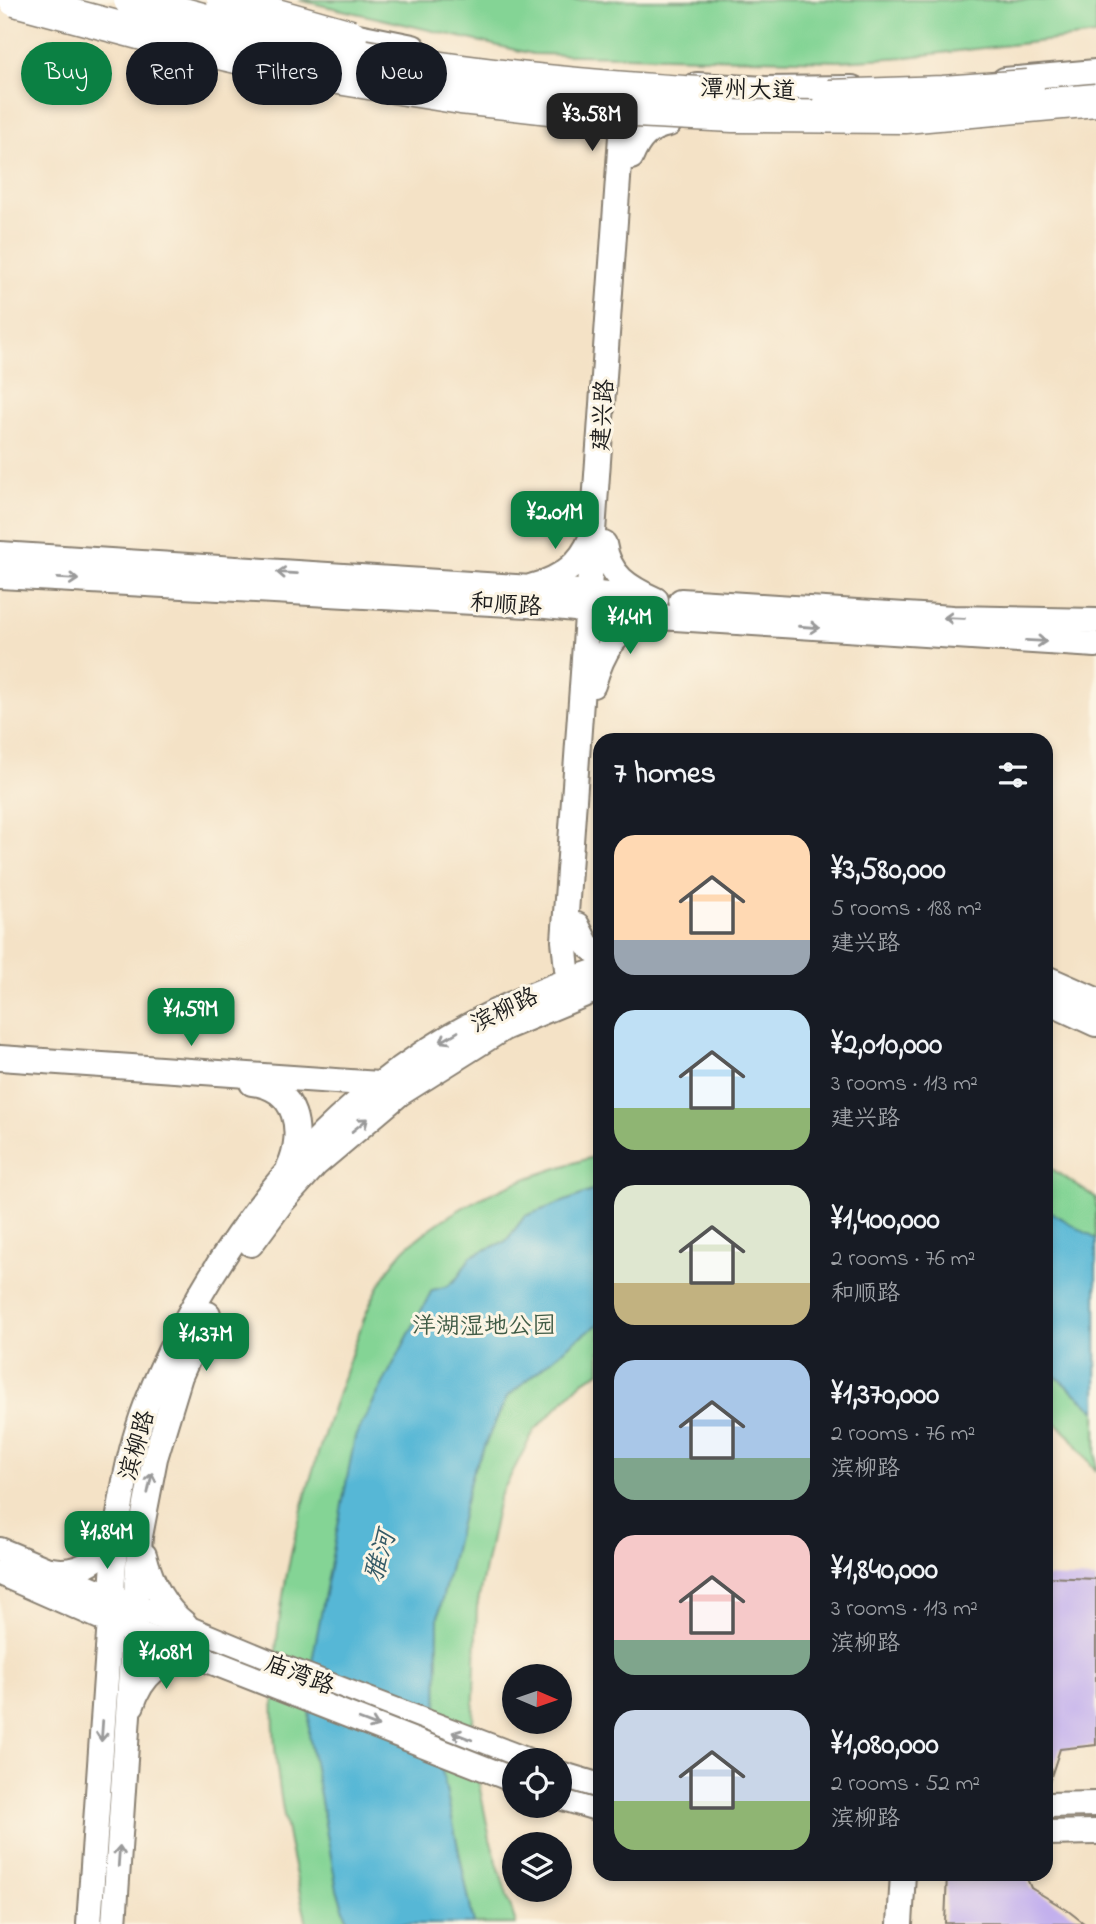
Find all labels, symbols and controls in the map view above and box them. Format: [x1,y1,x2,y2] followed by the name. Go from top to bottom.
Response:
[21,42,112,105] chip: Buy
[126,42,218,105] chip: Rent
[232,42,342,105] chip: Filters
[356,42,447,105] chip: New
[699,72,796,111] street label: 潭州大道
[535,94,649,153] pin: ¥3.58M
[563,99,621,132] text: ¥3.58M
[585,378,624,452] street label: 建兴路
[498,491,612,551] pin: ¥2.01M
[527,497,583,530] text: ¥2.01M
[276,567,299,580] one-way arrow
[56,573,79,586] one-way arrow
[469,587,543,626] street label: 和顺路
[581,596,679,656] pin: ¥1.4M
[608,602,652,635] text: ¥1.4M
[943,611,966,624] one-way arrow
[797,620,820,633] one-way arrow
[1024,635,1047,648] one-way arrow
[614,753,716,797] text: 7 homes
[994,756,1032,794] icon: filters
[831,849,946,893] text: ¥3,580,000
[670,863,754,947] icon: home
[831,893,982,926] text: 5 rooms · 188 m²
[831,928,900,961] text: 建兴路
[465,980,545,1043] street label: 滨柳路
[134,988,248,1048] pin: ¥1.59M
[163,994,219,1027] text: ¥1.59M
[831,1024,942,1068] text: ¥2,010,000
[439,1031,459,1045] one-way arrow
[670,1038,754,1122] icon: home
[831,1068,978,1101] text: 3 rooms · 113 m²
[831,1103,900,1136] text: 建兴路
[351,1118,369,1133] one-way arrow
[831,1199,940,1243] text: ¥1,400,000
[670,1213,754,1297] icon: home
[831,1243,975,1276] text: 2 rooms · 76 m²
[831,1278,900,1311] text: 和顺路
[412,1310,556,1345] park label: 洋湖湿地公园
[149,1314,263,1373] pin: ¥1.37M
[179,1319,233,1352] text: ¥1.37M
[831,1374,939,1418] text: ¥1,370,000
[670,1388,754,1472] icon: home
[112,1406,165,1485] street label: 滨柳路
[831,1418,975,1451] text: 2 rooms · 76 m²
[831,1453,900,1486] text: 滨柳路
[143,1472,157,1495] one-way arrow
[50,1512,164,1571] pin: ¥1.84M
[80,1517,134,1550] text: ¥1.84M
[356,1523,408,1587] water label: 雅河
[831,1549,938,1593] text: ¥1,840,000
[670,1563,754,1647] icon: home
[831,1593,978,1626] text: 3 rooms · 113 m²
[831,1628,900,1661] text: 滨柳路
[109,1632,223,1691] pin: ¥1.08M
[139,1637,193,1670] text: ¥1.08M
[259,1647,339,1706] street label: 庙湾路
[502,1664,572,1734] north arrow
[502,1664,572,1902] map controls
[358,1718,380,1731] one-way arrow
[95,1719,108,1742] one-way arrow
[831,1724,939,1768] text: ¥1,080,000
[452,1729,473,1741] one-way arrow
[670,1738,754,1822] icon: home
[502,1748,572,1818] button: locate
[831,1768,980,1801] text: 2 rooms · 52 m²
[831,1803,900,1836] text: 滨柳路
[502,1832,572,1902] button: layers
[113,1845,126,1868] one-way arrow

